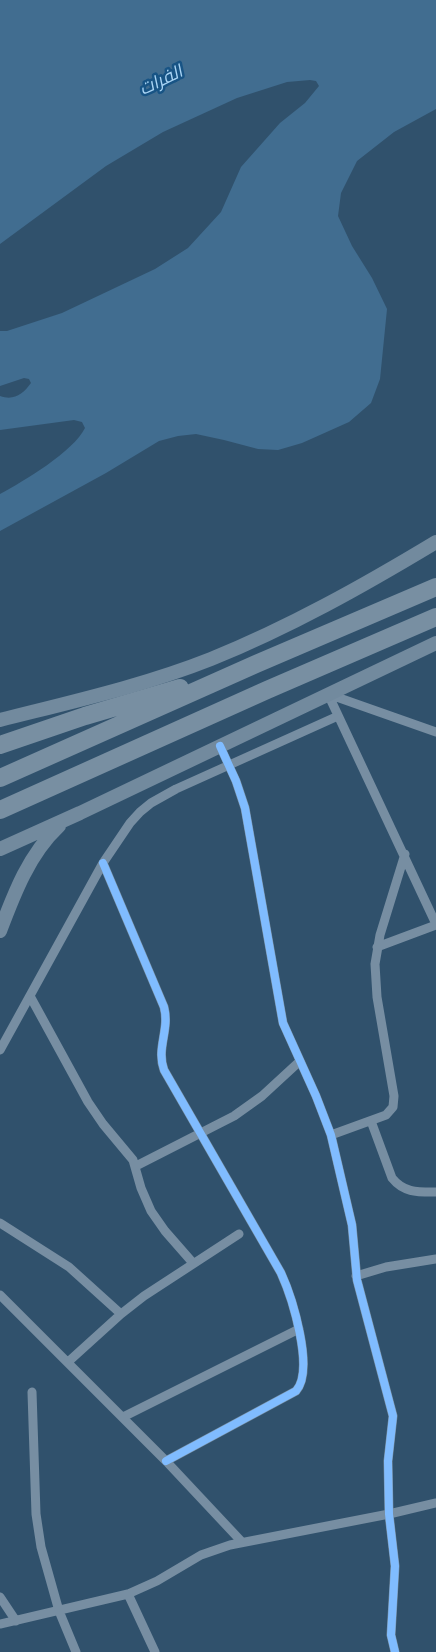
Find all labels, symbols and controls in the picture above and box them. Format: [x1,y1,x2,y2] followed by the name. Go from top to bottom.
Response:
[136,61,186,101] water label: الفرات

